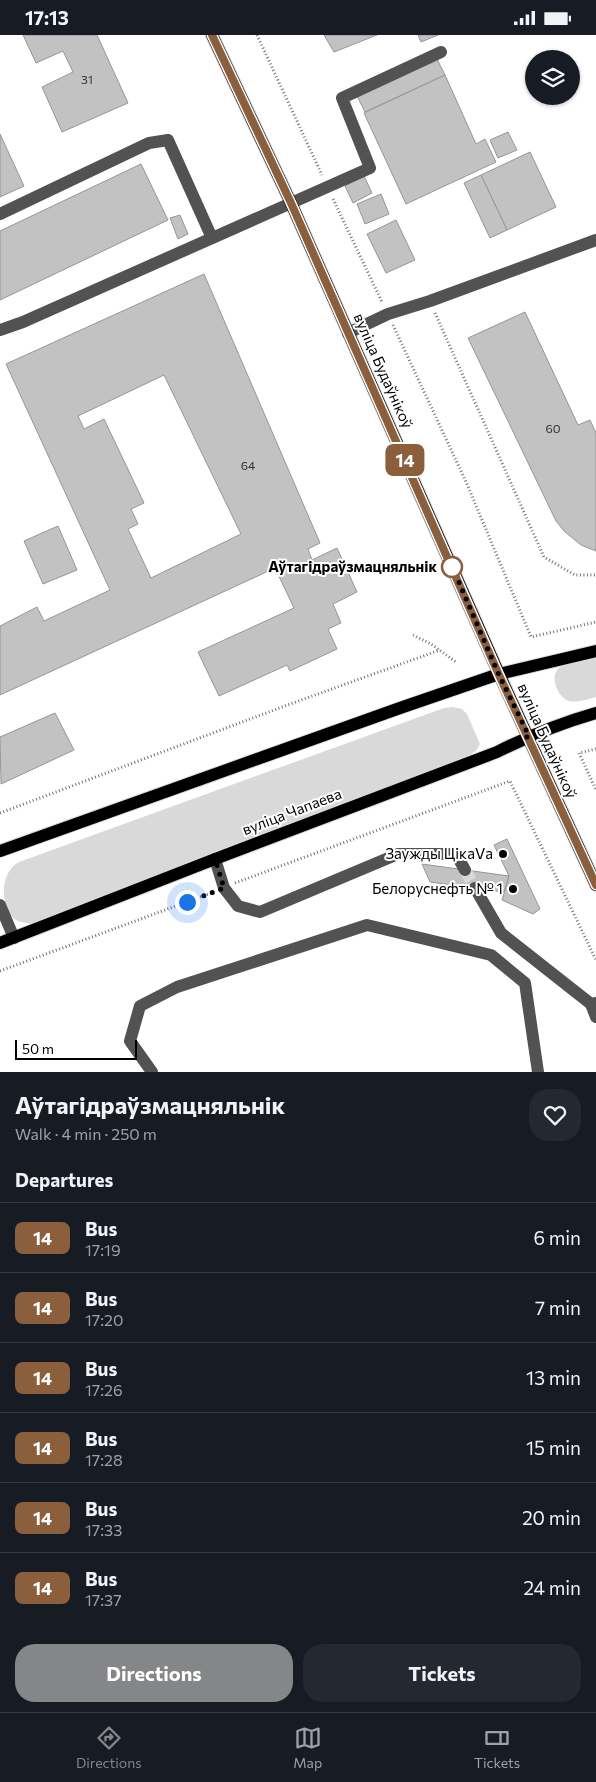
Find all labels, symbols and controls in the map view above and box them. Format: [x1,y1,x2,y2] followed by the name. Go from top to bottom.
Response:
[25,6,69,29] text: 17:13
[525,50,580,105] map controls
[525,50,580,105] button: layers
[81,72,93,86] house number: 31
[350,310,417,431] street label: вуліца Будаўнікоў
[545,421,561,435] house number: 60
[382,444,428,476] line badge: 14
[395,449,415,471] text: 14
[241,458,255,472] house number: 64
[441,556,463,578] marker: Аўтагідраўзмацняльнік
[268,557,437,575] place label: Аўтагідраўзмацняльнік
[514,680,581,801] street label: вуліца Будаўнікоў
[239,784,344,838] street label: вуліца Чапаева
[385,844,493,862] place label: Заужды ЦікаVа
[497,848,509,860] marker: Заужды ЦікаVа
[372,879,503,897] place label: Белоруснефть № 1
[507,883,519,895] marker: Белоруснефть № 1
[175,890,200,915] your location
[15,1037,138,1060] scale bar
[22,1040,54,1057] text: 50 m
[529,1089,581,1141] button: heart
[15,1090,285,1119] text: Аўтагідраўзмацняльнік
[15,1124,157,1143] text: Walk · 4 min · 250 m
[15,1168,113,1191] text: Departures
[85,1217,117,1240] text: Bus
[533,1226,581,1249] text: 6 min
[33,1227,52,1249] text: 14
[85,1240,121,1259] text: 17:19
[85,1287,117,1310] text: Bus
[535,1296,581,1319] text: 7 min
[33,1297,52,1319] text: 14
[85,1310,123,1329] text: 17:20
[85,1357,117,1380] text: Bus
[526,1366,581,1389] text: 13 min
[33,1367,52,1389] text: 14
[85,1380,123,1399] text: 17:26
[85,1427,117,1450] text: Bus
[526,1436,581,1459] text: 15 min
[33,1437,52,1459] text: 14
[85,1450,123,1469] text: 17:28
[85,1497,117,1520] text: Bus
[522,1506,581,1529] text: 20 min
[33,1507,52,1529] text: 14
[85,1520,122,1539] text: 17:33
[85,1567,117,1590] text: Bus
[523,1576,581,1599] text: 24 min
[33,1577,52,1599] text: 14
[85,1590,122,1609] text: 17:37
[15,1644,293,1702] button: Directions
[303,1644,581,1702] button: Tickets
[76,1724,142,1771] tab: Directions
[293,1724,322,1771] tab: Map
[474,1724,520,1771] tab: Tickets

